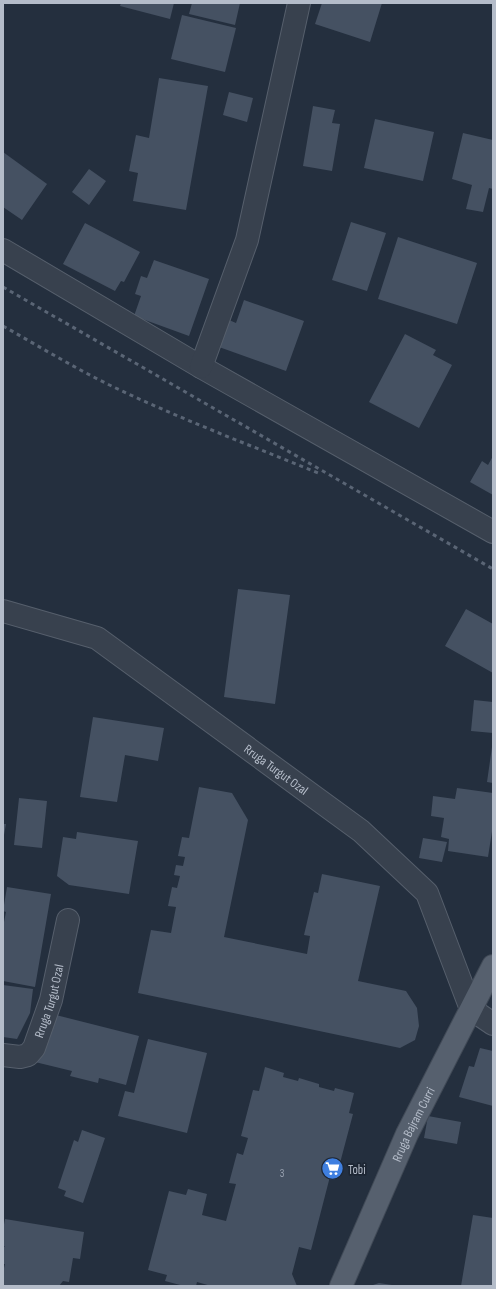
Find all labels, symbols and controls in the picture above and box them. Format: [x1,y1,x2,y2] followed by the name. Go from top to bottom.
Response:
[241,741,311,799] street label: Rruga Turgut Ozal
[31,963,67,1040] street label: Rruga Turgut Ozal
[389,1085,439,1164] street label: Rruga Bajram Curri
[319,1156,345,1182] supermarket icon: Tobi
[348,1162,366,1178] place label: Tobi
[280,1167,285,1180] house number: 3

